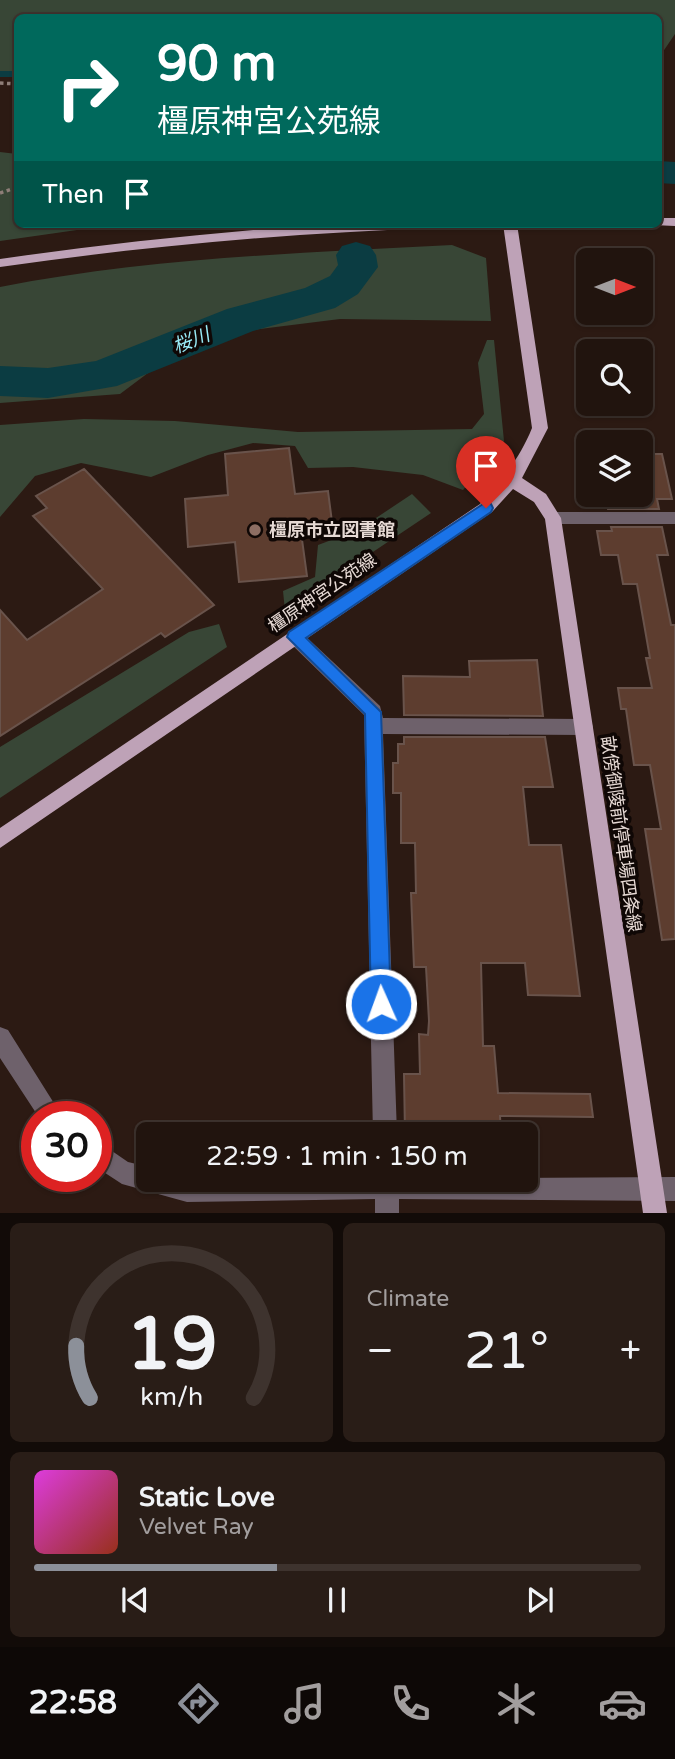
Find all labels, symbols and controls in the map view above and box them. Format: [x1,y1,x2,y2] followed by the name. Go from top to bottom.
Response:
[157,35,276,94] text: 90 m
[42,42,133,133] icon: right
[157,103,381,141] text: 橿原神宮公苑線
[118,175,156,213] icon: arrive
[42,179,104,210] text: Then
[576,248,653,326] north arrow
[576,248,653,507] map controls
[170,323,215,358] water label: 桜川
[576,339,653,416] button: search
[576,430,653,507] button: layers
[456,436,516,508] pin
[467,447,505,485] icon: arrive
[269,519,395,541] place label: 橿原市立図書館
[247,522,263,538] marker: 橿原市立図書館
[264,549,380,637] street label: 橿原神宮公苑線
[596,734,646,934] street label: 畝傍御陵前停車場四条線
[344,967,418,1041] position arrow
[21,1101,112,1192] speed limit sign: 30
[206,1141,468,1172] text: 22:59 · 1 min · 150 m
[367,1285,449,1313] text: Climate
[126,1302,217,1390] text: 19
[464,1320,549,1383] text: 21°
[367,1328,394,1374] text: −
[620,1328,641,1374] text: +
[140,1382,203,1412] text: km/h
[139,1482,275,1513] text: Static Love
[139,1513,254,1541] text: Velvet Ray
[116,1581,154,1619] icon: previous
[318,1581,356,1619] icon: pause
[521,1581,559,1619] icon: next
[174,1679,223,1728] icon: directions
[280,1679,329,1728] icon: music
[386,1679,435,1728] icon: phone
[492,1679,541,1728] icon: climate
[598,1679,647,1728] icon: car
[28,1684,117,1722] text: 22:58

